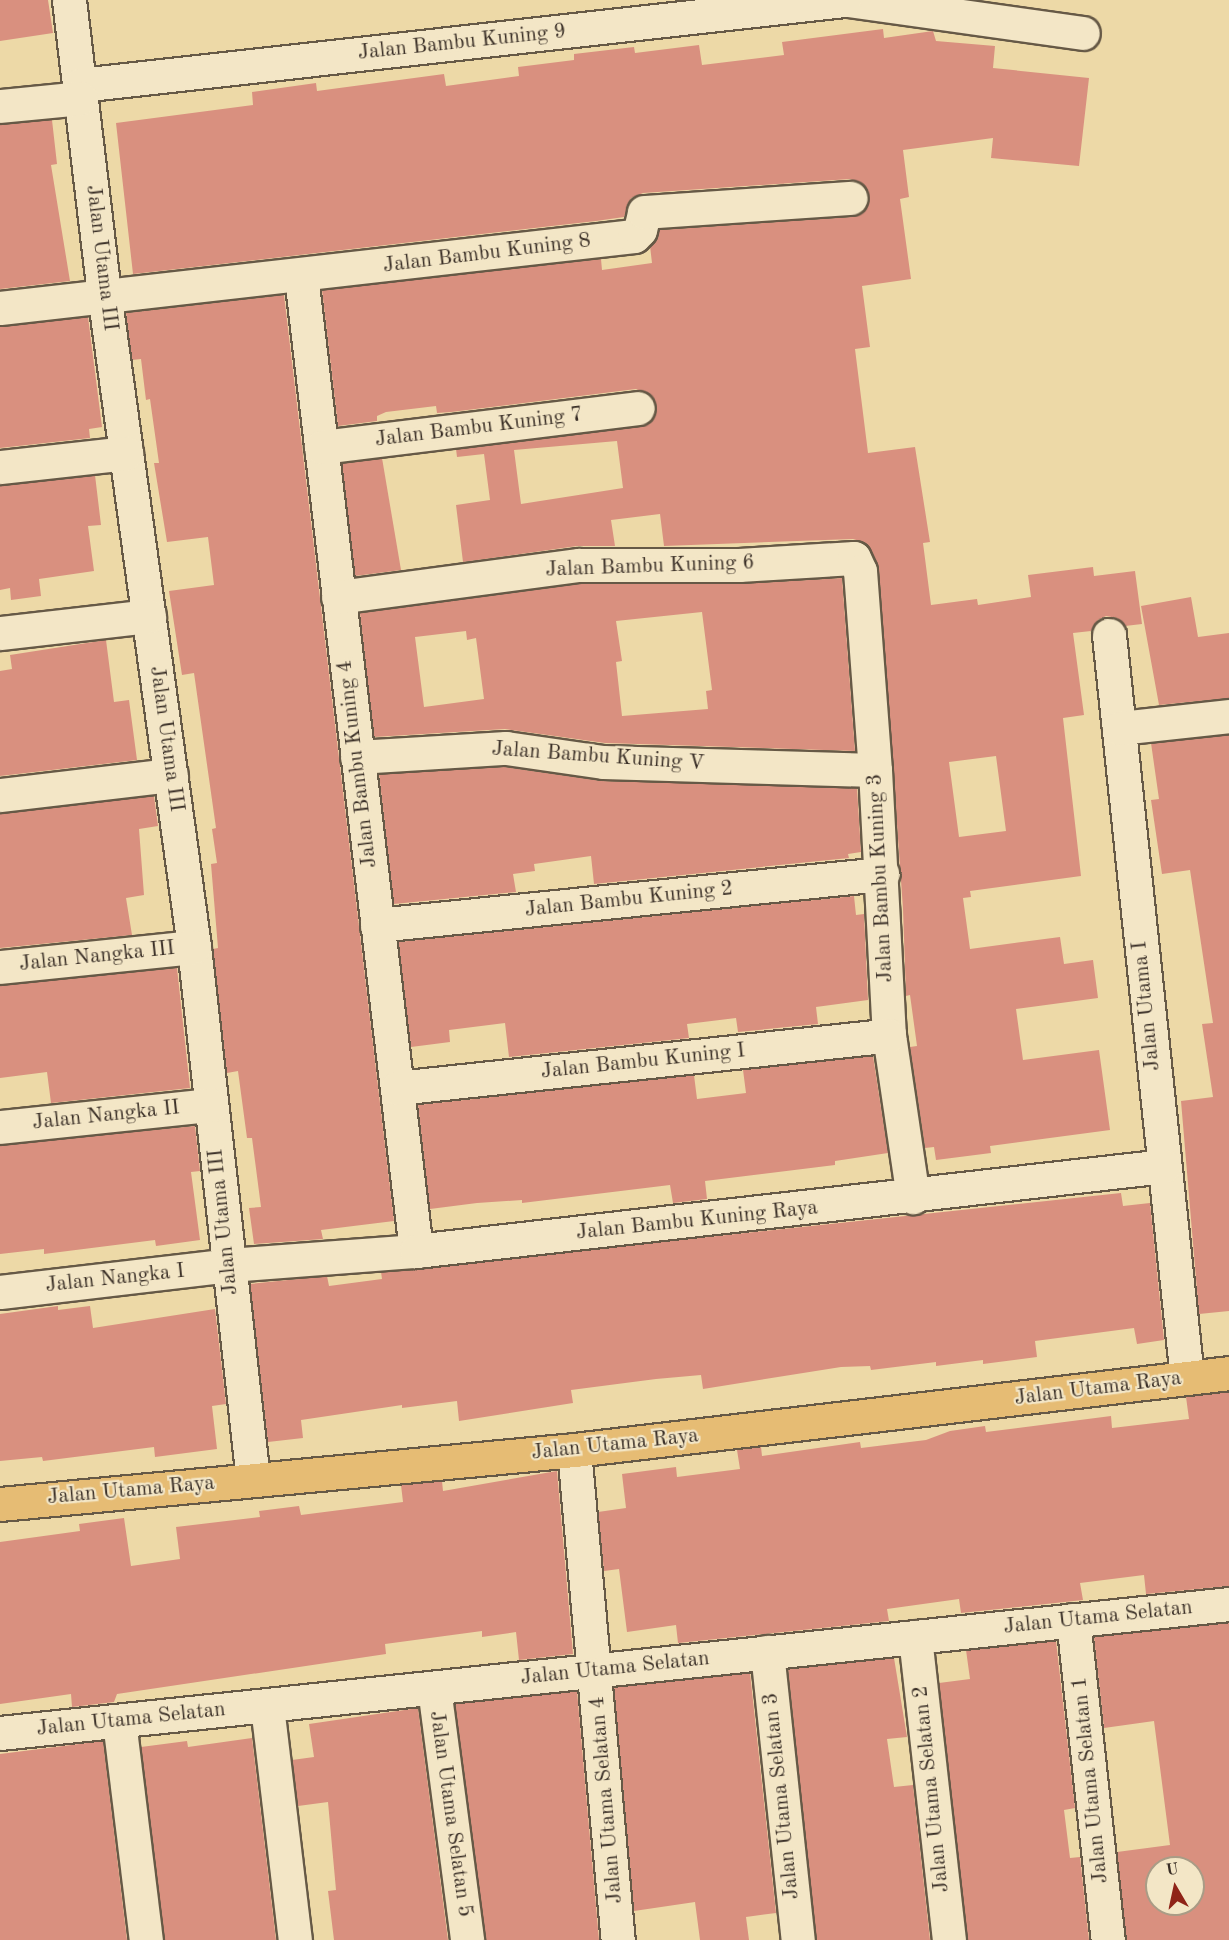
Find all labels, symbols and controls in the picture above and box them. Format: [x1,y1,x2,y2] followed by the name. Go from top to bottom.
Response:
[357,20,567,66] street label: Jalan Bambu Kuning 9
[80,184,122,332] street label: Jalan Utama III
[382,229,592,279] street label: Jalan Bambu Kuning 8
[374,403,584,453] street label: Jalan Bambu Kuning 7
[545,551,755,583] street label: Jalan Bambu Kuning 6
[333,659,383,869] street label: Jalan Bambu Kuning 4
[143,665,189,813] street label: Jalan Utama III
[491,737,705,777] street label: Jalan Bambu Kuning V
[863,773,899,983] street label: Jalan Bambu Kuning 3
[524,877,734,923] street label: Jalan Bambu Kuning 2
[18,936,176,978] street label: Jalan Nangka III
[1128,940,1166,1072] street label: Jalan Utama I
[540,1039,746,1085] street label: Jalan Bambu Kuning I
[31,1096,181,1136] street label: Jalan Nangka II
[204,1148,244,1296] street label: Jalan Utama III
[575,1196,819,1246] street label: Jalan Bambu Kuning Raya
[44,1259,186,1299] street label: Jalan Nangka I
[1013,1366,1183,1412] street label: Jalan Utama Raya
[530,1424,700,1466] street label: Jalan Utama Raya
[46,1471,216,1511] street label: Jalan Utama Raya
[1002,1596,1194,1640] street label: Jalan Utama Selatan
[519,1647,711,1691] street label: Jalan Utama Selatan
[1068,1675,1114,1885] street label: Jalan Utama Selatan 1
[909,1684,955,1894] street label: Jalan Utama Selatan 2
[759,1691,805,1901] street label: Jalan Utama Selatan 3
[585,1695,629,1905] street label: Jalan Utama Selatan 4
[35,1698,227,1742] street label: Jalan Utama Selatan
[423,1709,477,1919] street label: Jalan Utama Selatan 5
[1145,1856,1205,1916] north arrow
[1165,1861,1180,1879] text: U

